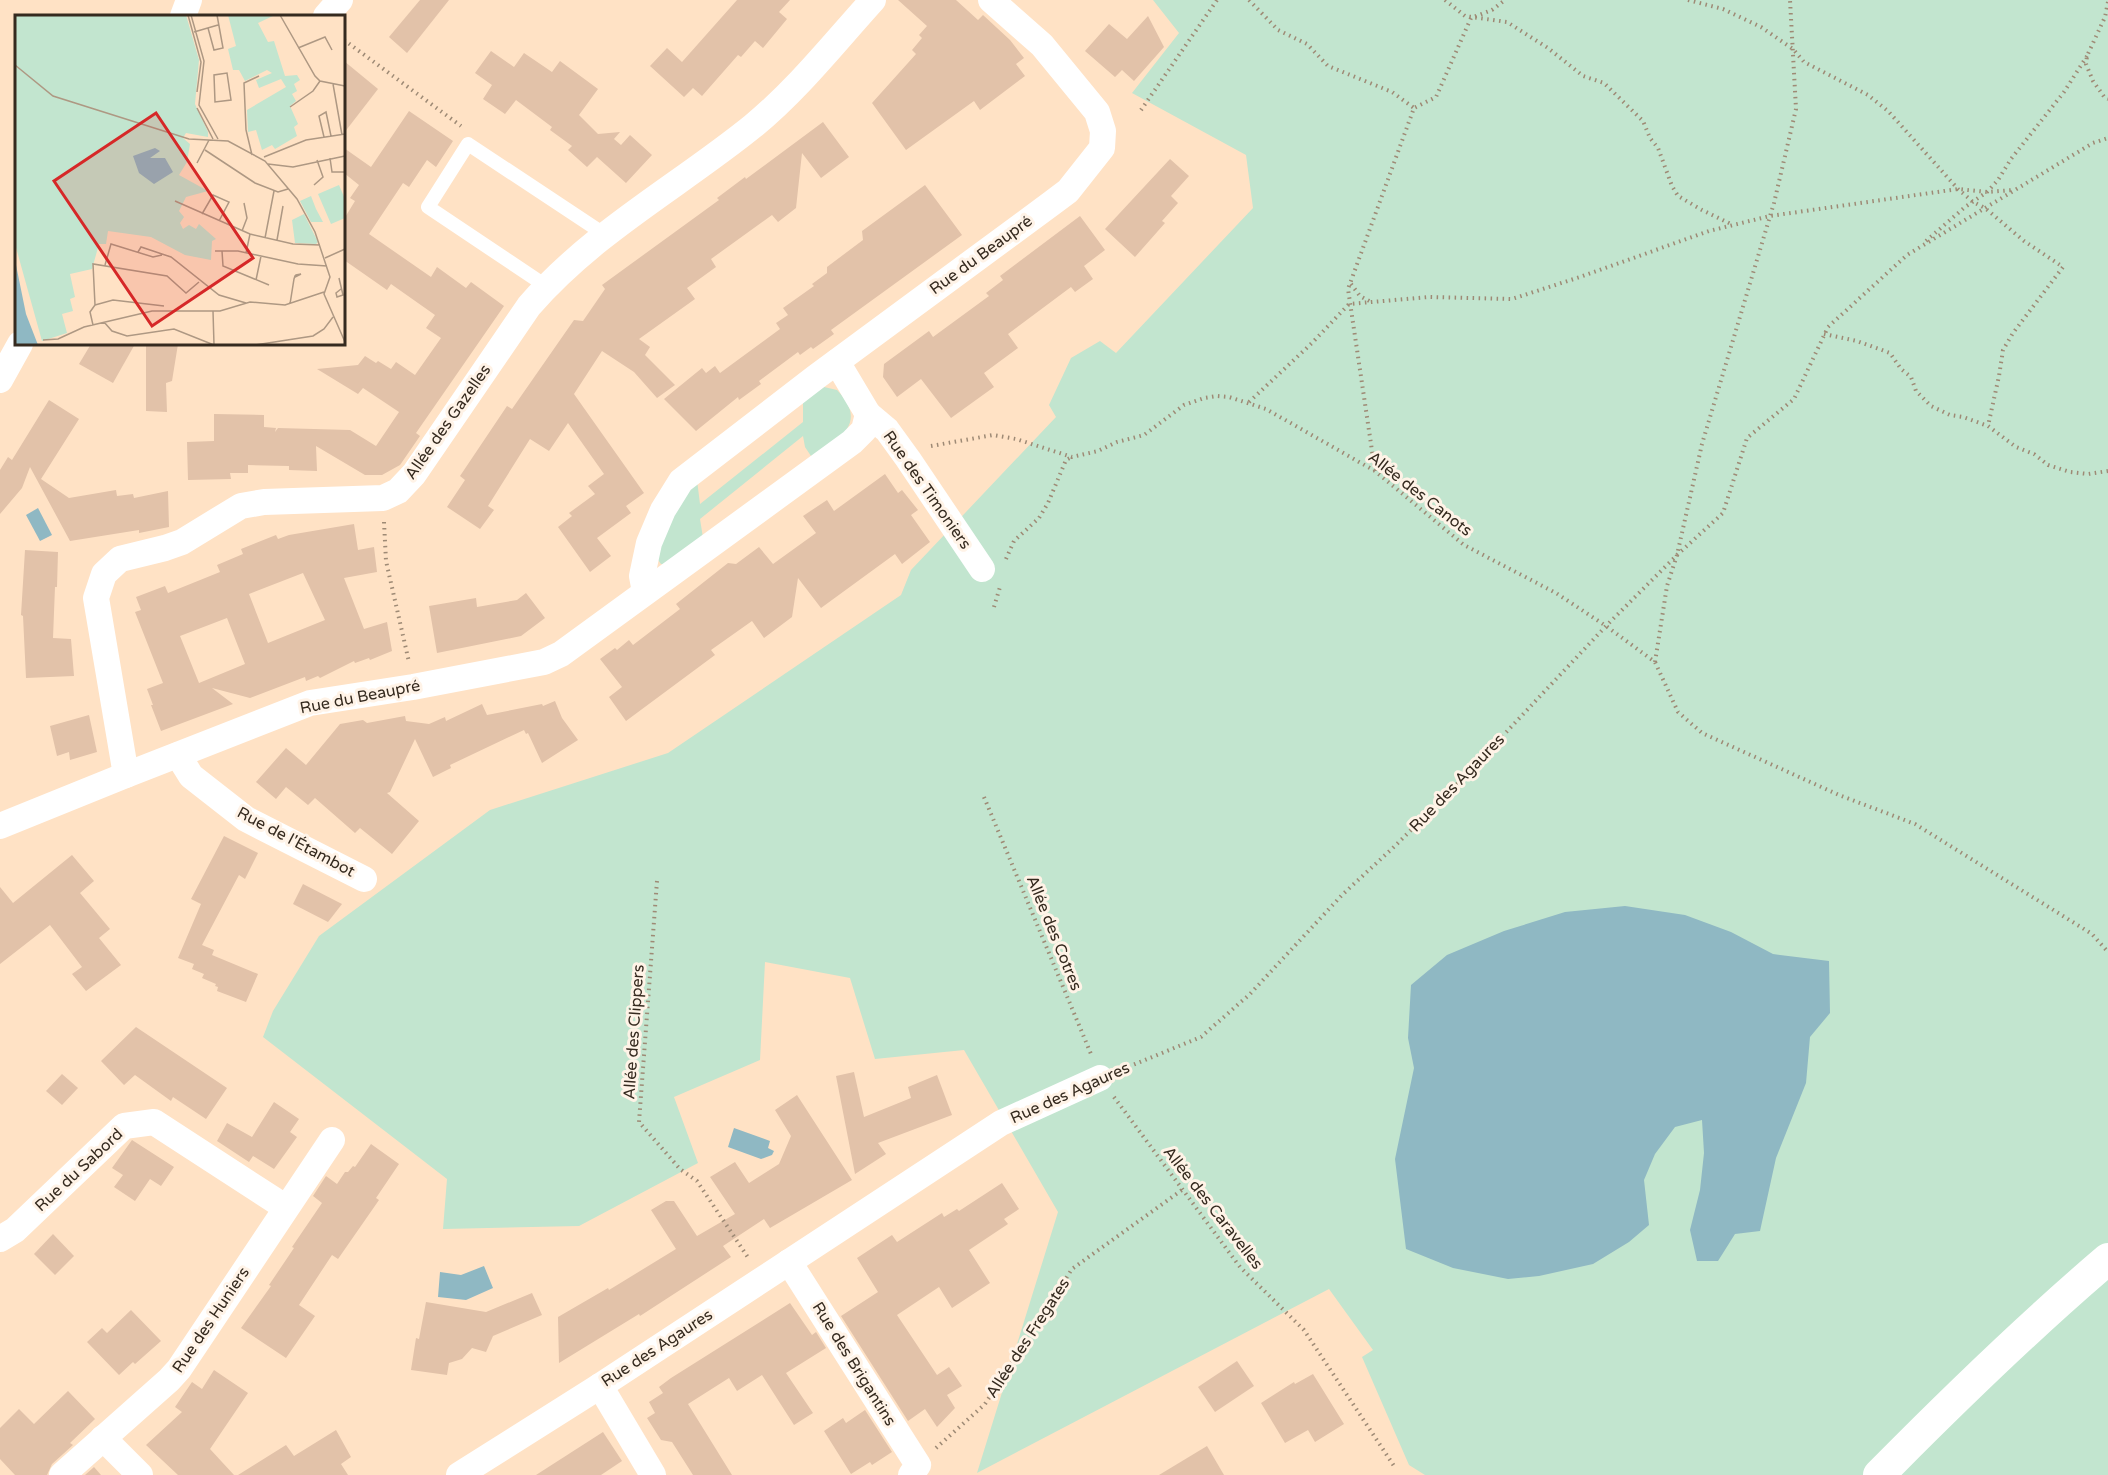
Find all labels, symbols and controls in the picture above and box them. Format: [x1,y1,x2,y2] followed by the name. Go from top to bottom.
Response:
[15,15,345,345] inset map
[926,211,1036,299] street label: Rue du Beaupré
[401,361,495,483] street label: Allée des Gazelles
[879,427,975,553] street label: Rue des Timoniers
[1364,447,1476,541] street label: Allée des Canots
[298,676,422,718] street label: Rue du Beaupré
[1405,730,1509,836] street label: Rue des Agaures
[234,802,358,882] street label: Rue de l'Étambot
[1022,873,1086,993] street label: Allée des Cotres
[619,964,649,1100] street label: Allée des Clippers
[1007,1058,1133,1128] street label: Rue des Agaures
[31,1124,127,1216] street label: Rue du Sabord
[1159,1143,1267,1273] street label: Allée des Caravelles
[168,1263,254,1377] street label: Rue des Huniers
[982,1274,1074,1402] street label: Allée des Fregates
[808,1298,900,1430] street label: Rue des Brigantins
[598,1305,716,1391] street label: Rue des Agaures

